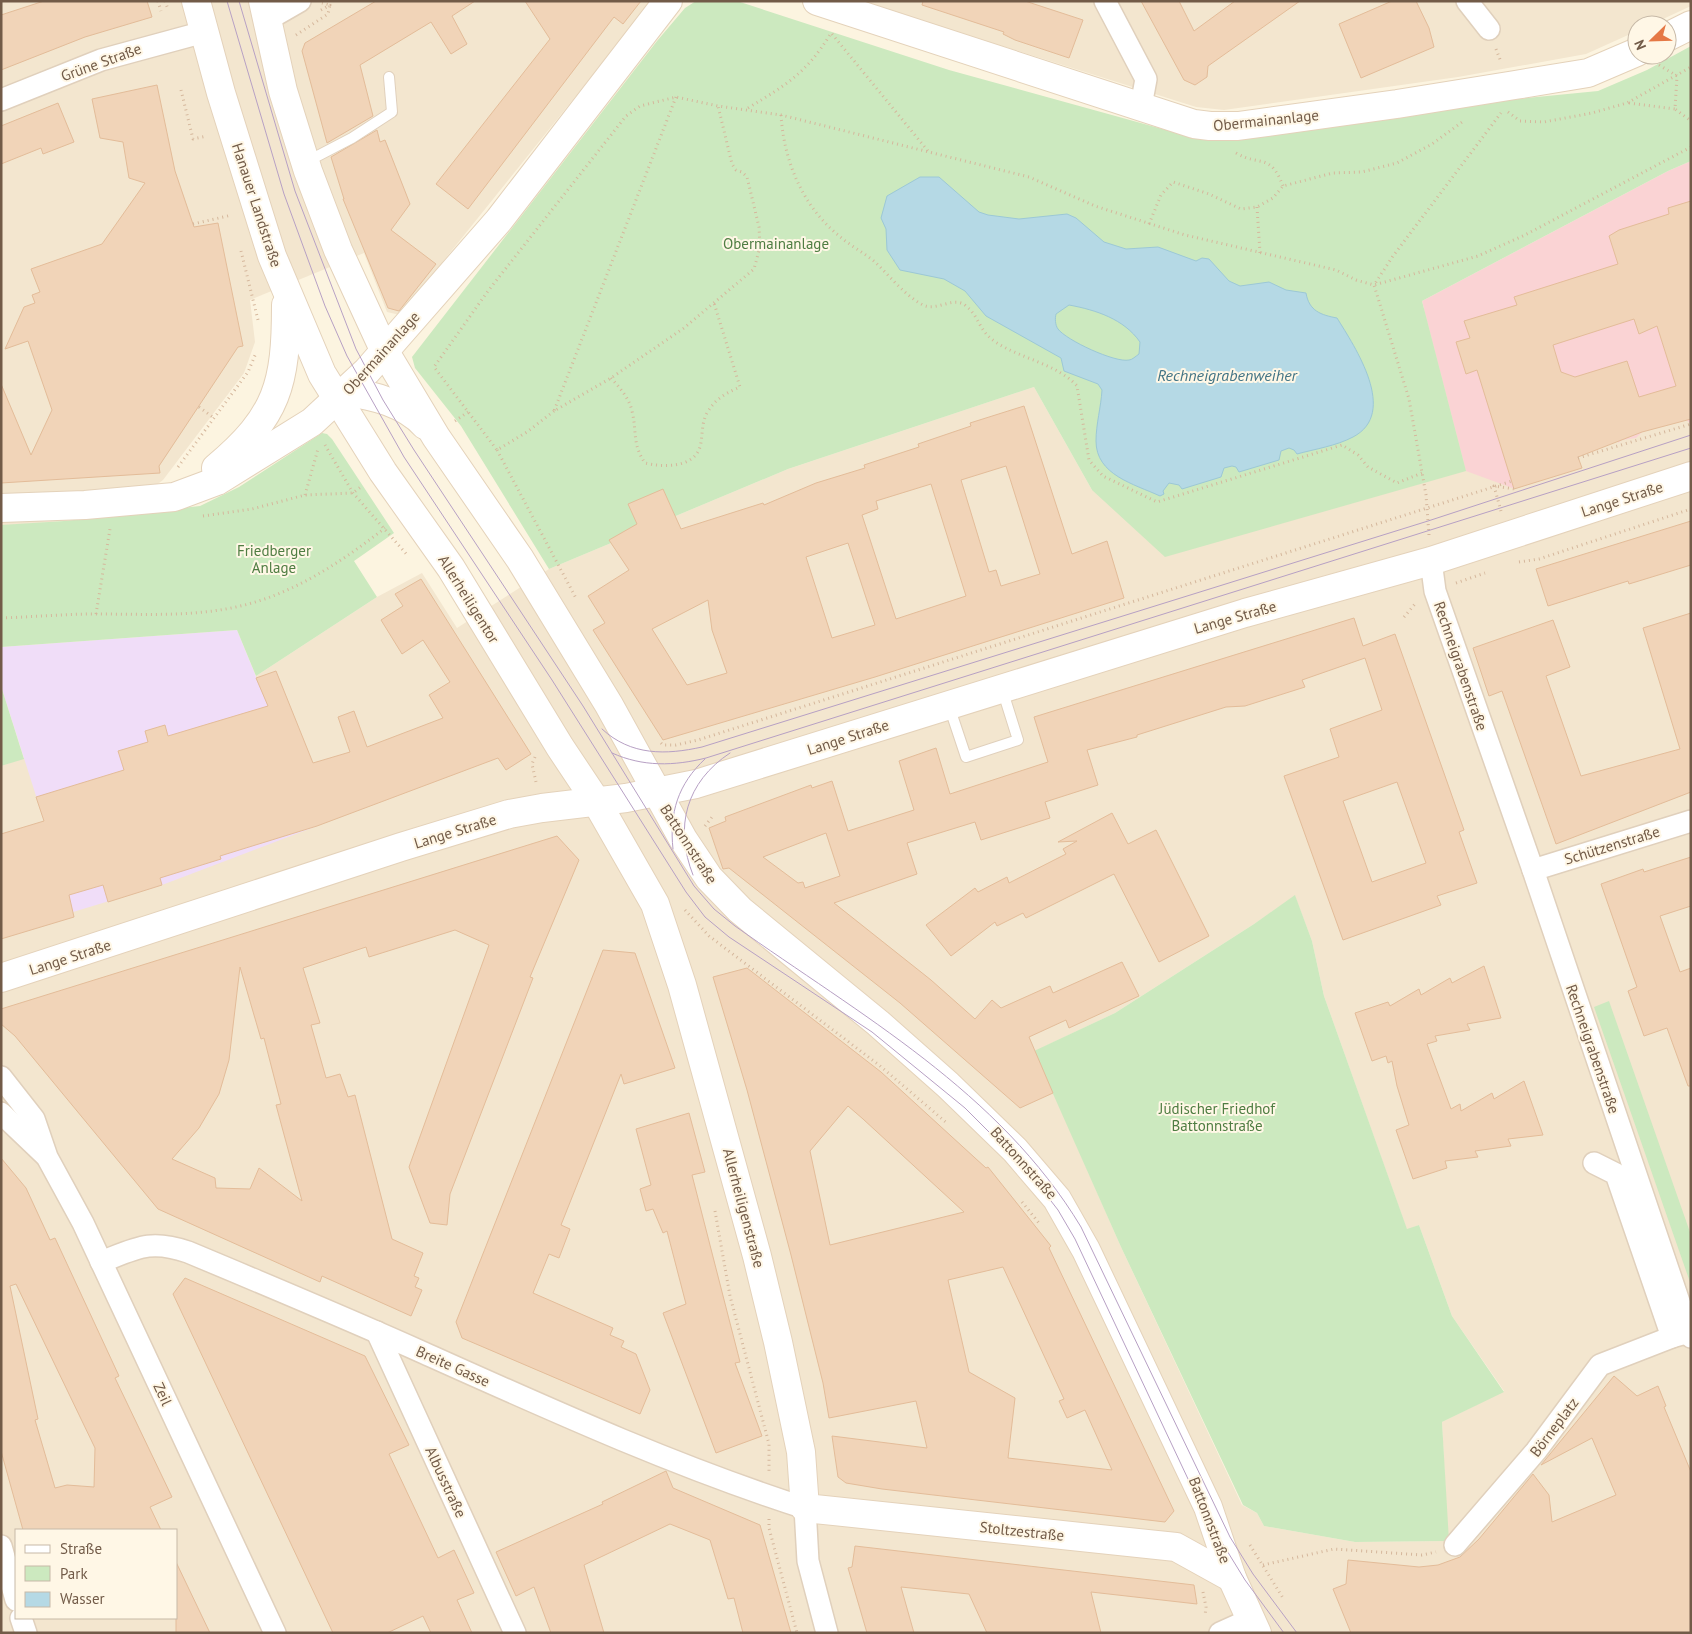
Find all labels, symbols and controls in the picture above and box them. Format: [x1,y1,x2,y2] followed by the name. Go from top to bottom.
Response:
[1627,15,1677,65] north arrow
[1630,37,1650,53] text: N
[58,39,144,85] street label: Grüne Straße
[1212,105,1320,135] street label: Obermainanlage
[228,140,286,270] street label: Hanauer Landstraße
[723,234,829,253] park label: Obermainanlage
[338,307,424,399] street label: Obermainanlage
[1157,365,1299,385] water label: Rechneigrabenweiher
[1579,477,1665,521] street label: Lange Straße
[237,541,311,577] park label: Friedberger Anlage
[434,551,504,647] street label: Allerheiligentor
[1192,596,1278,638] street label: Lange Straße
[1430,599,1492,733] street label: Rechneigrabenstraße
[805,715,891,759] street label: Lange Straße
[656,801,722,887] street label: Battonnstraße
[412,810,498,852] street label: Lange Straße
[1562,821,1662,869] street label: Schützenstraße
[27,935,113,979] street label: Lange Straße
[1562,982,1624,1116] street label: Rechneigrabenstraße
[1158,1099,1276,1135] park label: Jüdischer Friedhof Battonnstraße
[986,1123,1062,1203] street label: Battonnstraße
[719,1146,769,1270] street label: Allerheiligenstraße
[413,1341,493,1391] street label: Breite Gasse
[149,1379,177,1409] street label: Zeil
[1526,1394,1582,1460] street label: Börneplatz
[421,1443,471,1521] street label: Albusstraße
[1185,1474,1235,1566] street label: Battonnstraße
[979,1517,1065,1545] street label: Stoltzestraße
[15,1529,178,1619] legend
[60,1539,102,1558] text: Straße
[60,1564,88,1583] text: Park
[60,1589,105,1608] text: Wasser

